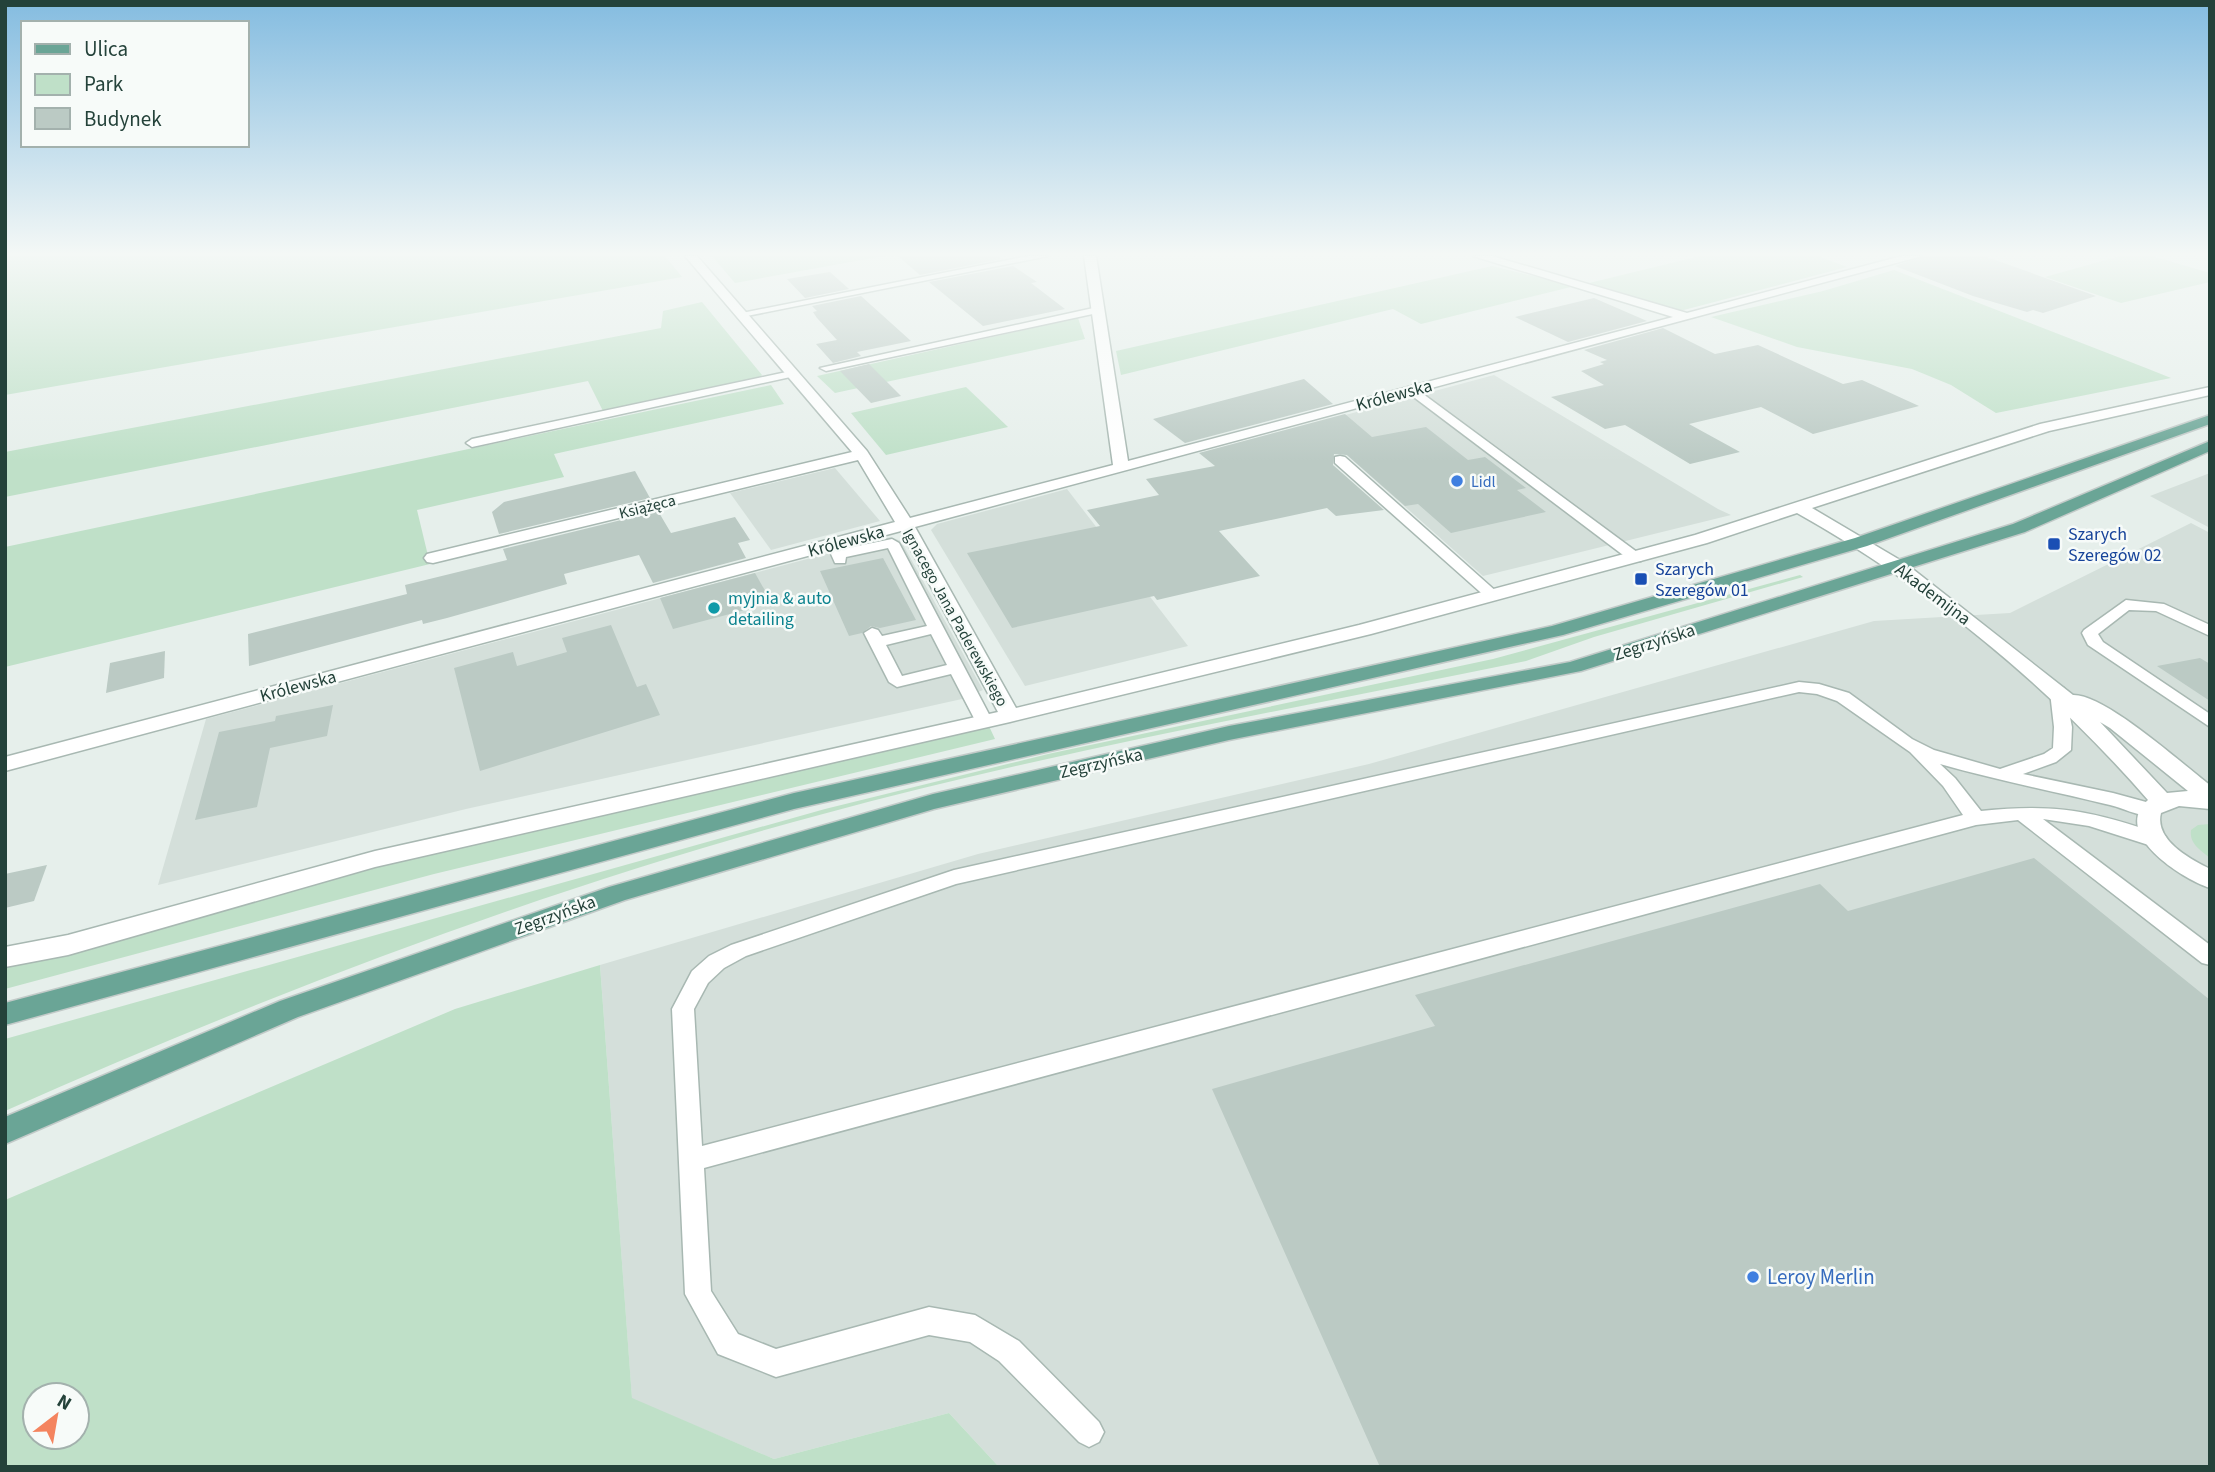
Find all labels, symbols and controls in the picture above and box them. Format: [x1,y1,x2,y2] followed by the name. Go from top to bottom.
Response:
[21,21,248,147] legend
[84,34,128,64] text: Ulica
[84,69,124,99] text: Park
[84,104,162,134] text: Budynek
[1353,373,1435,418] street label: Królewska
[1471,471,1496,493] place label: Lidl
[1449,473,1465,489] marker: Lidl
[617,489,678,525] street label: Książęca
[805,519,887,564] street label: Królewska
[2068,522,2162,568] place label: Szarych Szeregów 02
[897,525,1013,710] street label: Ignacego Jana Paderewskiego
[2046,536,2062,552] marker: Szarych Szeregów 02
[1655,557,1749,603] place label: Szarych Szeregów 01
[1890,558,1976,631] street label: Akademijna
[1633,571,1649,587] marker: Szarych Szeregów 01
[728,586,832,632] place label: myjnia & auto detailing
[706,600,722,616] marker: myjnia & auto detailing
[1610,618,1698,667] street label: Zegrzyńska
[257,664,339,709] street label: Królewska
[1057,742,1145,785] street label: Zegrzyńska
[511,889,599,942] street label: Zegrzyńska
[1767,1262,1875,1292] place label: Leroy Merlin
[1745,1269,1761,1285] marker: Leroy Merlin
[21,1381,91,1451] north arrow
[52,1388,76,1418] text: N

